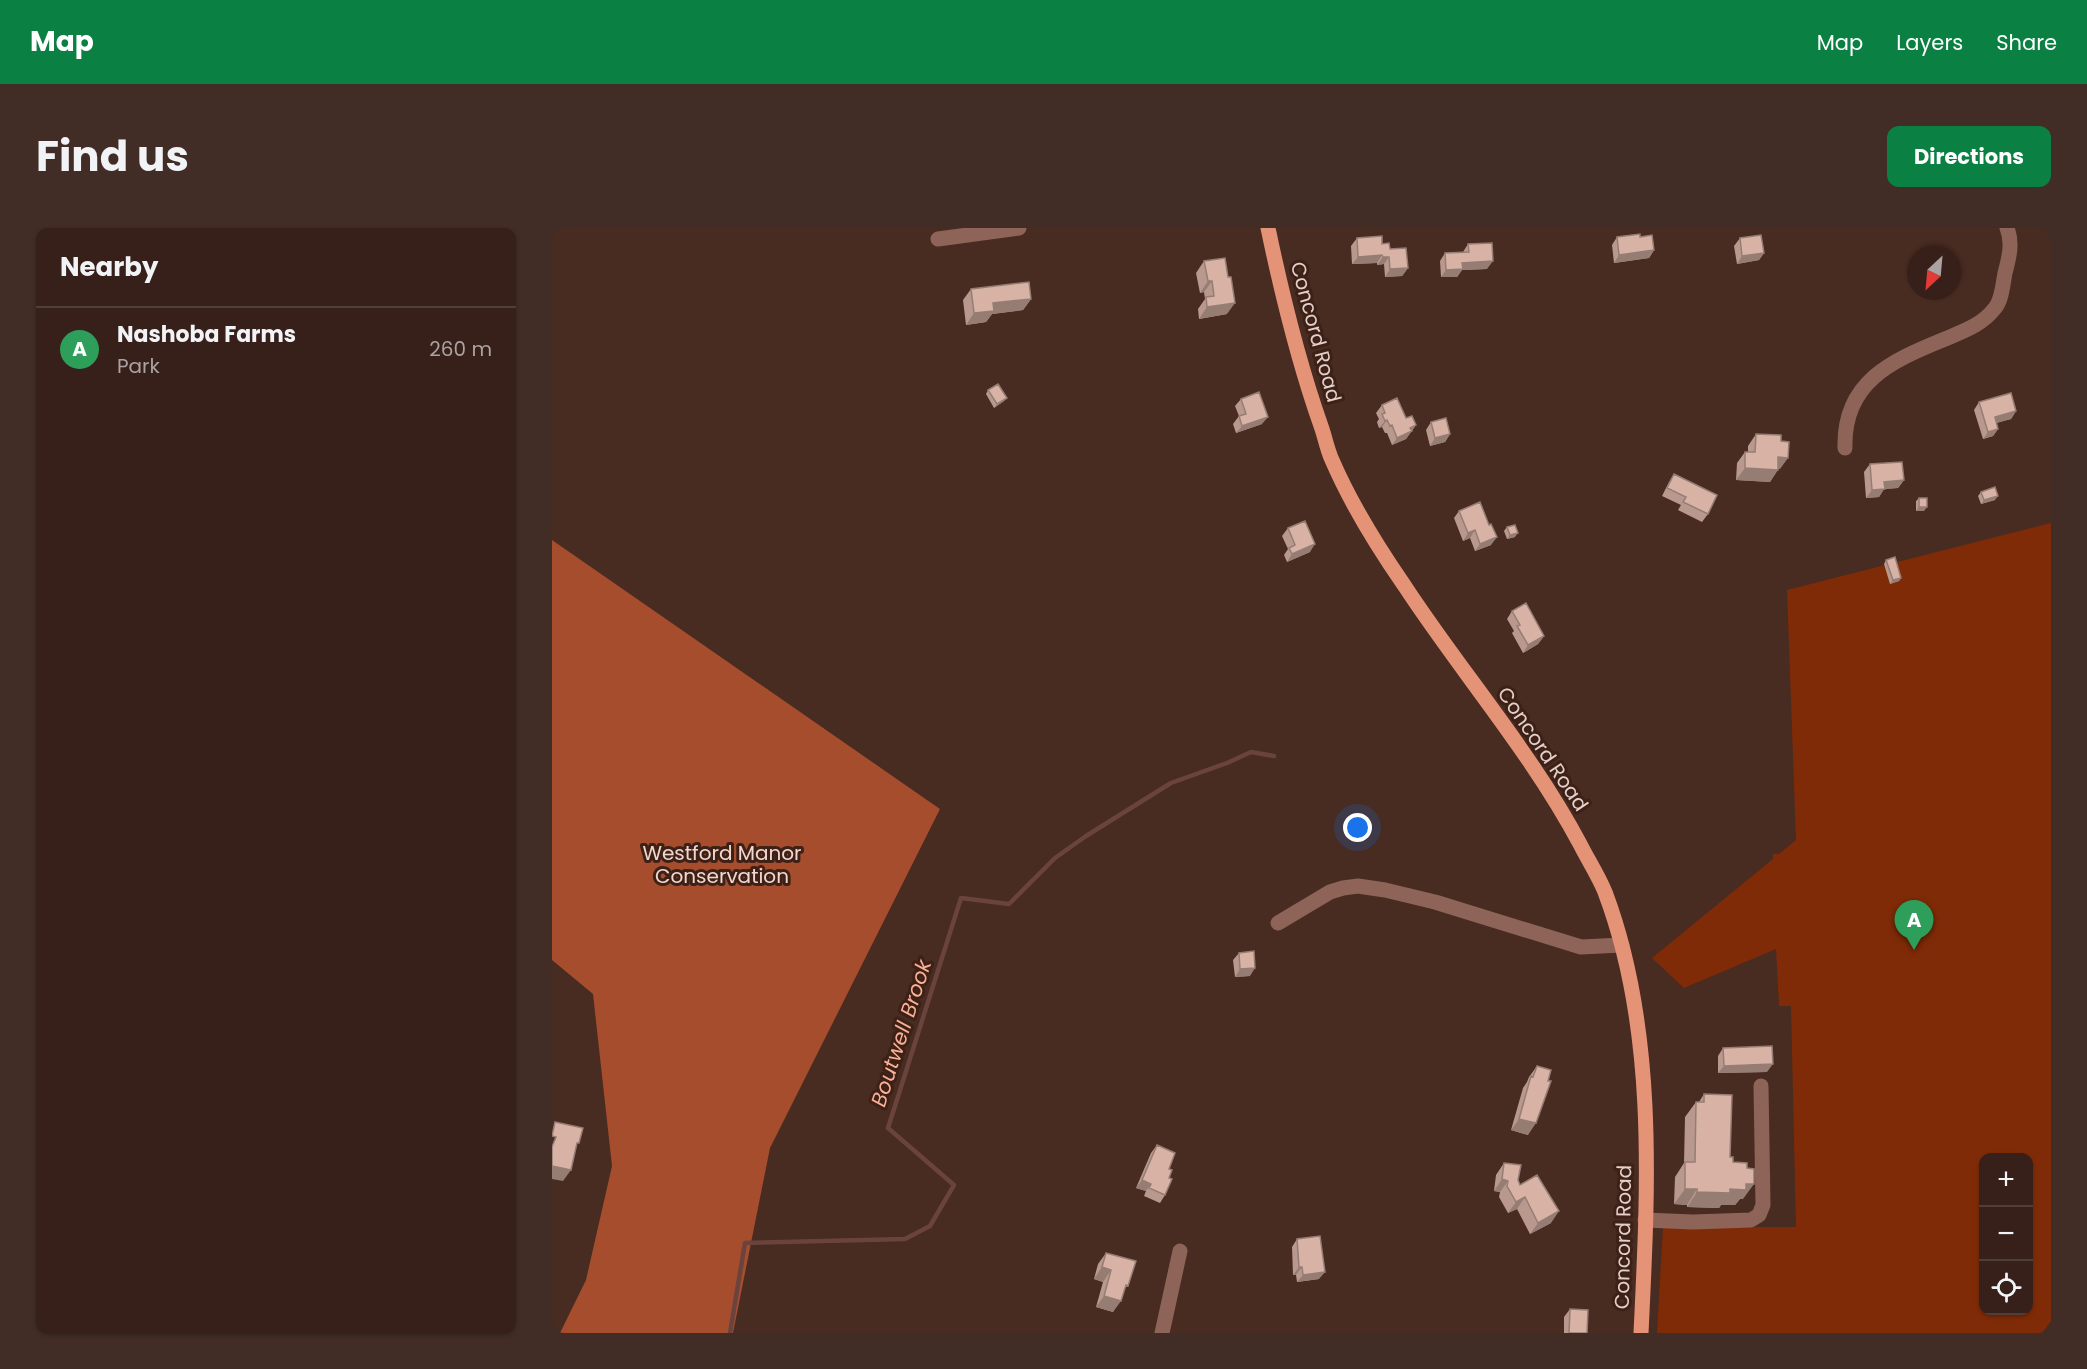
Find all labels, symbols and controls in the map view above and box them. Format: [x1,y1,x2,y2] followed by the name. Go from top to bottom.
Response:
[30,22,94,61] text: Map
[1817,28,1863,57] text: Map
[1896,28,1963,57] text: Layers
[1996,28,2057,57] text: Share
[1887,126,2051,187] button: Directions
[36,127,189,186] text: Find us
[1907,246,1961,300] north arrow
[60,249,158,285] text: Nearby
[1284,259,1348,405] street label: Concord Road
[117,319,296,350] text: Nashoba Farms
[72,335,87,363] text: A
[429,335,492,363] text: 260 m
[117,352,160,380] text: Park
[1491,681,1595,817] street label: Concord Road
[1343,813,1372,842] your location
[642,839,802,890] park label: Westford Manor Conservation
[1894,900,1934,950] pin: A
[864,955,939,1110] water label: Boutwell Brook
[1979,1153,2033,1315] map controls
[1979,1153,2033,1207] button: +
[1608,1165,1638,1309] street label: Concord Road
[1979,1207,2033,1261] button: −
[1979,1261,2033,1315] button: locate

